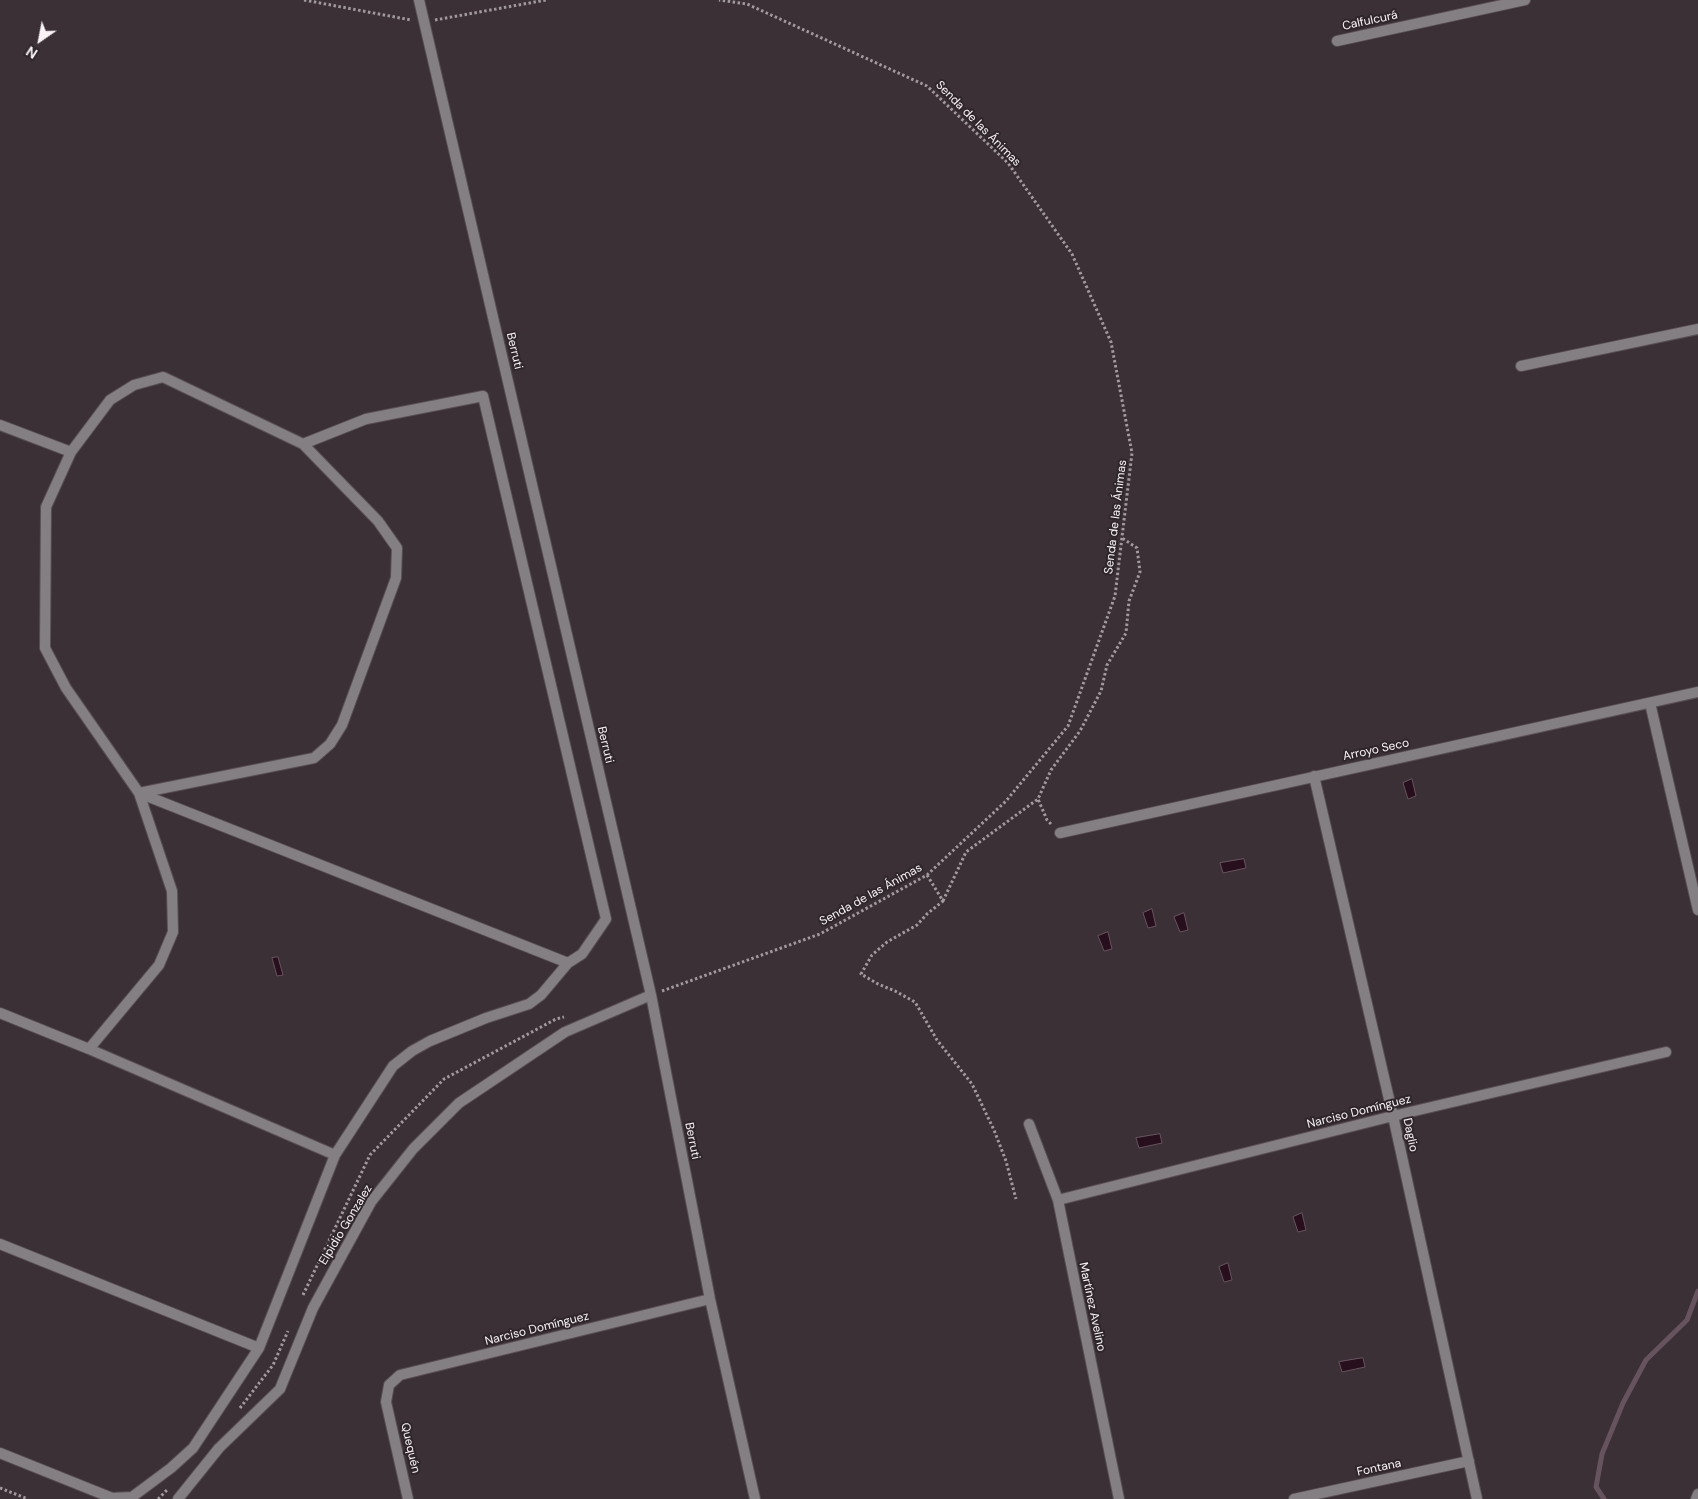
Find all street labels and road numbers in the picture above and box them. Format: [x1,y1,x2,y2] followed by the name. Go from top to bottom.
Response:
[1341,8,1399,34] street label: Calfulcurá
[932,78,1024,170] street label: Senda de las Ánimas
[503,331,525,371] street label: Berruti
[1102,459,1130,575] street label: Senda de las Ánimas
[594,725,616,765] street label: Berruti
[1342,736,1410,764] street label: Arroyo Seco
[817,861,925,929] street label: Senda de las Ánimas
[1306,1092,1412,1132] street label: Narciso Domínguez
[1399,1117,1421,1153] street label: Daglio
[681,1121,703,1161] street label: Berruti
[316,1182,376,1268] street label: Elpidio Gonzalez
[1076,1261,1108,1353] street label: Martínez Avelino
[484,1309,590,1349] street label: Narciso Domínguez
[397,1421,423,1475] street label: Quequén
[1356,1456,1402,1480] street label: Fontana

